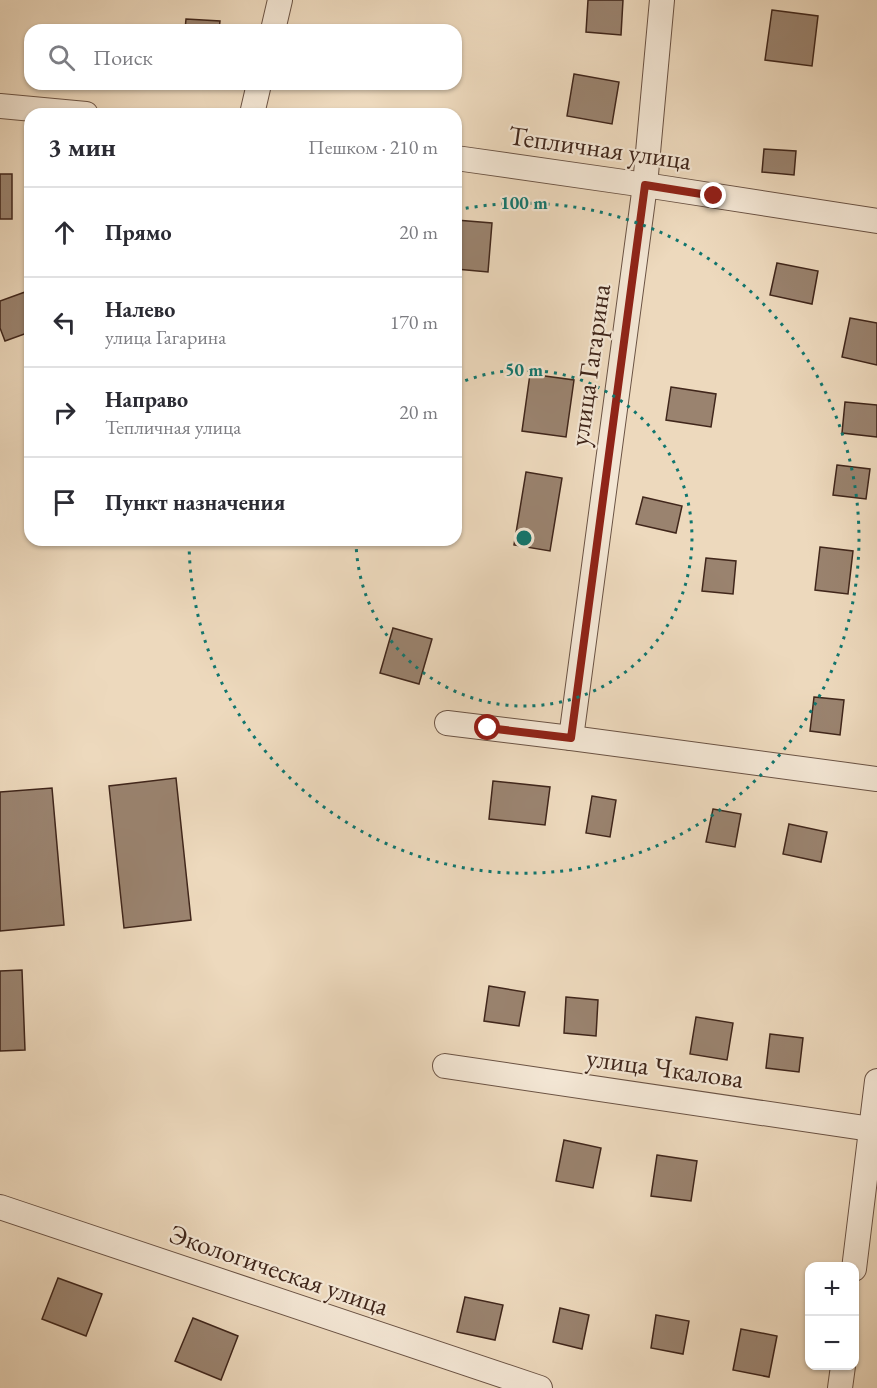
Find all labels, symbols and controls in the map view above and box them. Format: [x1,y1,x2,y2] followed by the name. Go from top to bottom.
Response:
[24,24,462,90] search box
[45,41,78,74] icon: search
[93,43,153,72] text: Поиск
[506,117,694,178] street label: Тепличная улица
[48,130,116,164] text: 3 мин
[308,134,438,160] text: Пешком · 210 m
[700,182,726,208] route end
[500,191,548,214] text: 100 m
[48,216,81,249] icon: ahead
[105,218,172,247] text: Прямо
[399,219,438,245] text: 20 m
[561,281,618,448] street label: улица Гагарина
[105,295,175,324] text: Налево
[48,306,81,339] icon: left
[390,309,438,335] text: 170 m
[105,324,226,350] text: улица Гагарина
[505,358,543,381] text: 50 m
[105,385,188,414] text: Направо
[48,396,81,429] icon: right
[399,399,438,425] text: 20 m
[105,414,241,440] text: Тепличная улица
[48,486,81,519] icon: arrive
[105,488,285,517] text: Пункт назначения
[514,528,534,548] centre of rings
[474,714,500,740] route start
[584,1039,746,1096] street label: улица Чкалова
[165,1216,394,1324] street label: Экологическая улица
[805,1262,859,1370] map controls
[805,1262,859,1316] button: +
[805,1316,859,1370] button: −

